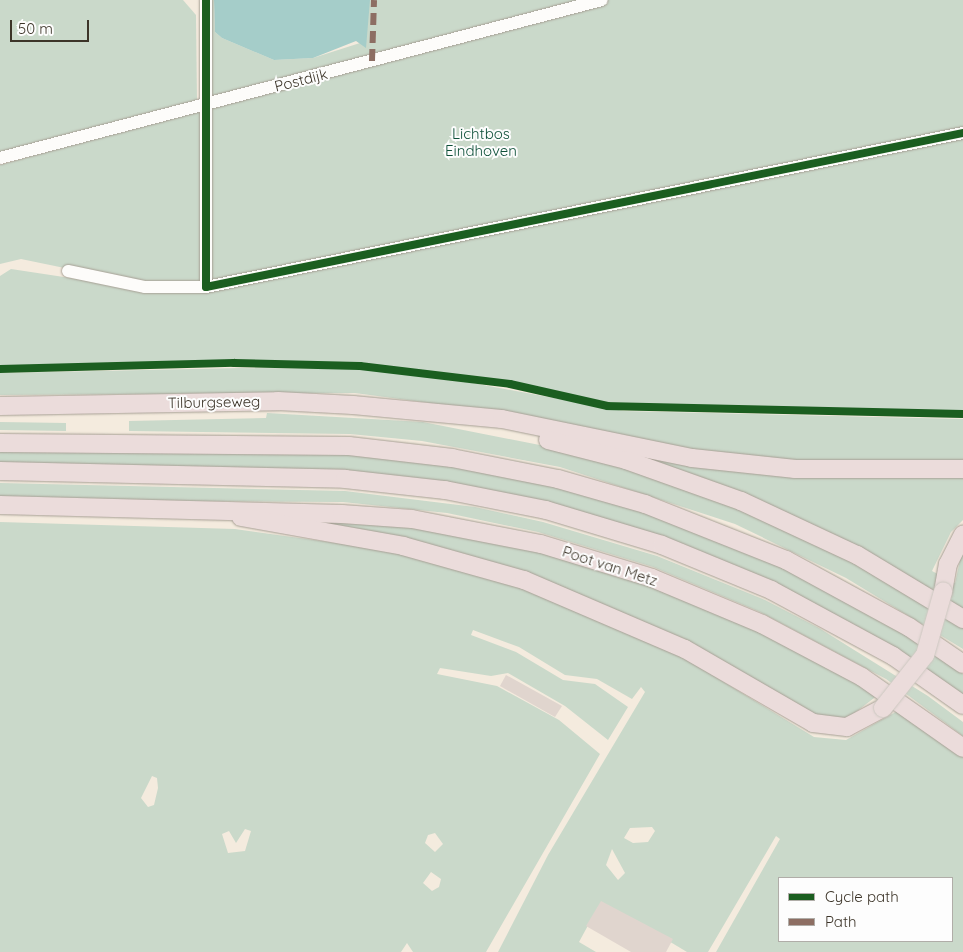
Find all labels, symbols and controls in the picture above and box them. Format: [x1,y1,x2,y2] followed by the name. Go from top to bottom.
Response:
[12,10,91,42] scale bar
[18,19,53,38] text: 50 m
[272,65,330,95] street label: Postdijk
[445,124,517,159] park label: Lichtbos Eindhoven
[168,392,260,412] street label: Tilburgseweg
[560,542,660,590] street label: Poot van Metz
[778,877,953,942] legend
[825,887,899,906] text: Cycle path
[825,912,857,931] text: Path

